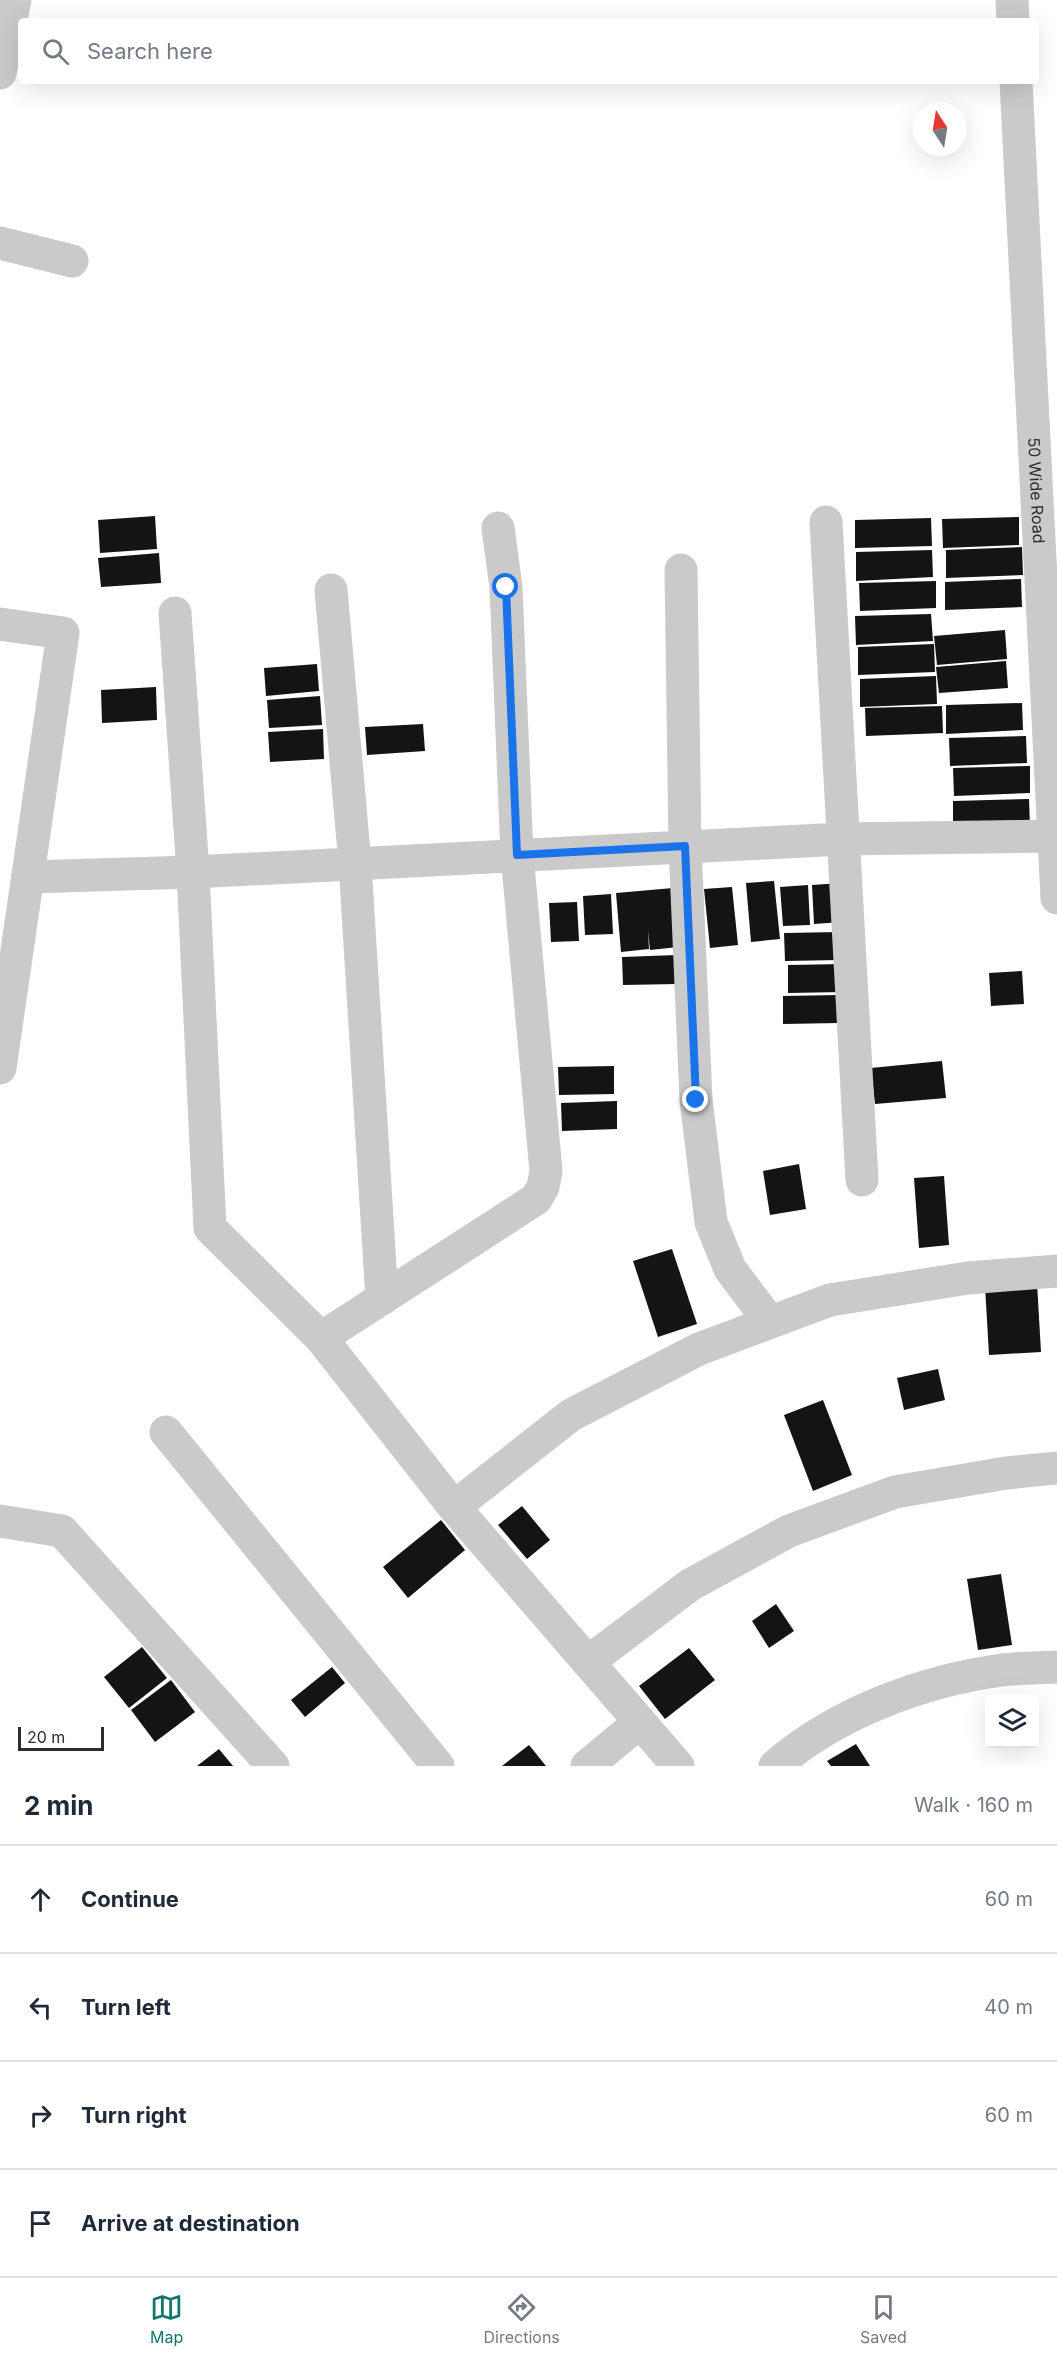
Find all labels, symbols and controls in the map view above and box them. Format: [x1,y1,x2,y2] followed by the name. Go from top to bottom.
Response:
[18,18,1039,84] search box
[39,35,72,68] icon: search
[87,38,213,64] text: Search here
[913,102,967,156] north arrow
[1024,437,1049,544] street label: 50 Wide Road
[492,573,518,599] route start
[682,1086,708,1112] route end
[985,1694,1039,1748] map controls
[985,1694,1039,1748] button: layers
[18,1724,104,1752] scale bar
[27,1727,65,1747] text: 20 m
[24,1790,94,1821] text: 2 min
[914,1793,1033,1817] text: Walk · 160 m
[24,1883,57,1916] icon: ahead
[81,1886,179,1912] text: Continue
[985,1887,1033,1911] text: 60 m
[24,1991,57,2024] icon: left
[81,1994,171,2020] text: Turn left
[984,1995,1033,2019] text: 40 m
[24,2099,57,2132] icon: right
[81,2102,187,2128] text: Turn right
[985,2103,1033,2127] text: 60 m
[24,2207,57,2240] icon: arrive
[81,2210,300,2236] text: Arrive at destination
[150,2291,183,2347] tab: Map
[484,2291,560,2347] tab: Directions
[860,2291,907,2347] tab: Saved

